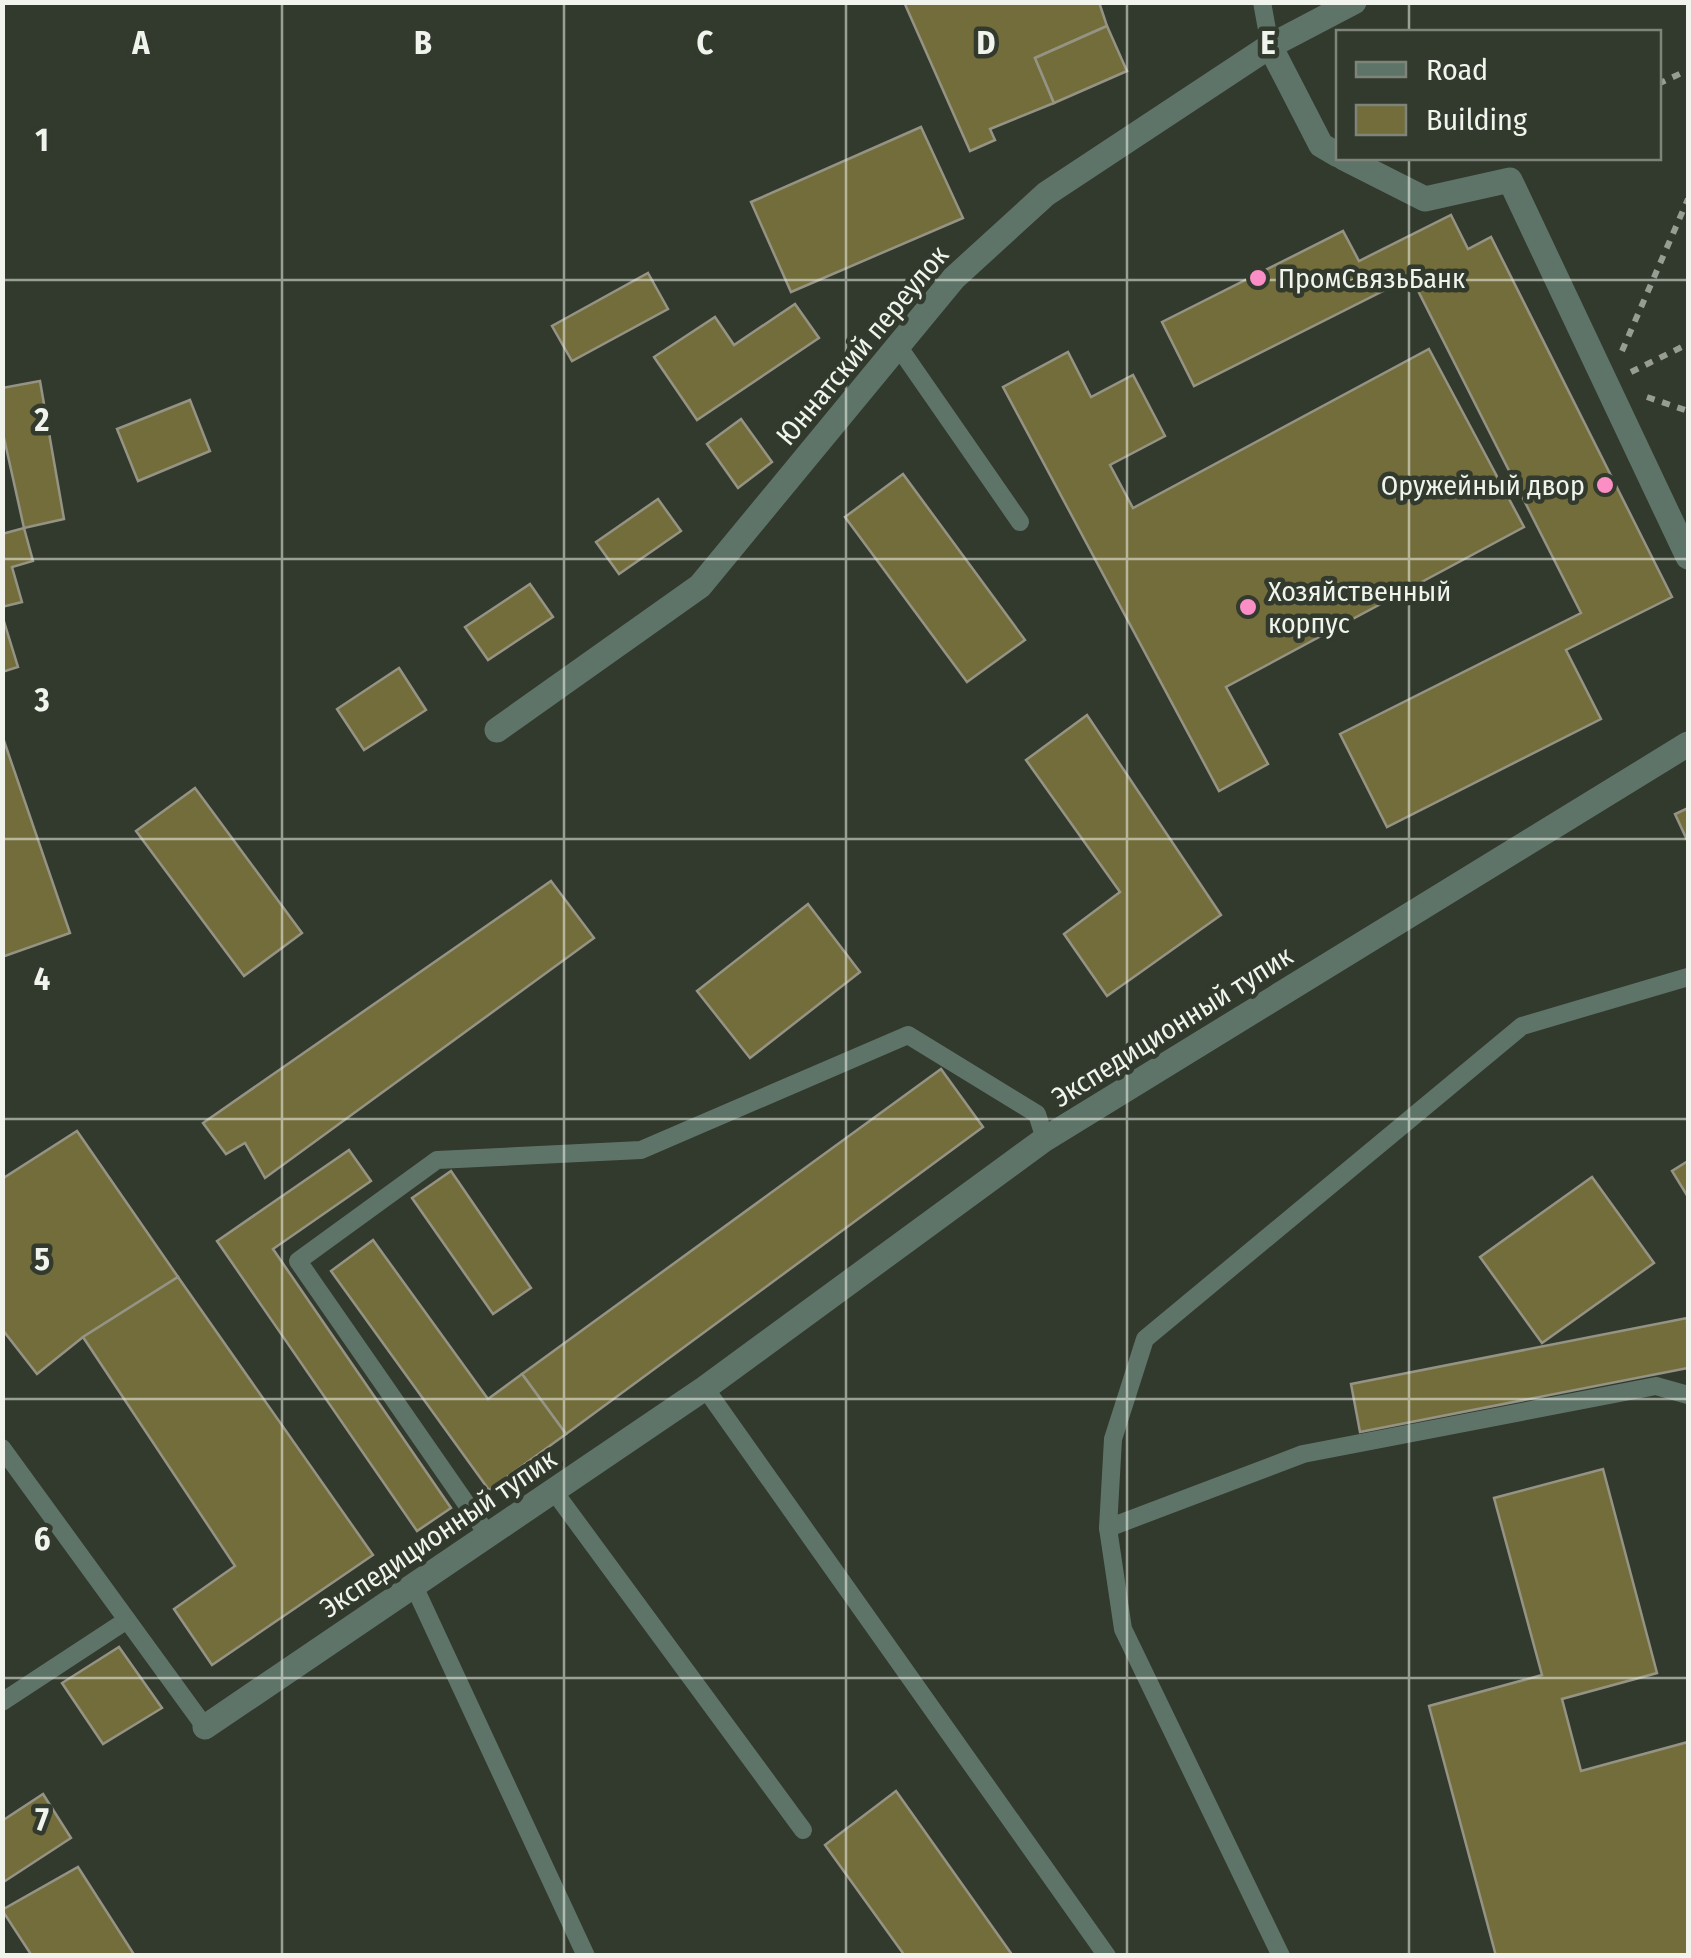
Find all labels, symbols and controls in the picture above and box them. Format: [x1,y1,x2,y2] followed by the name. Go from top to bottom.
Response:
[131,24,150,62] text: A
[414,24,432,62] text: B
[697,24,714,62] text: C
[976,24,996,62] text: D
[1260,24,1276,62] text: E
[1336,30,1661,160] legend
[1426,52,1488,88] text: Road
[1426,102,1528,138] text: Building
[35,121,49,159] text: 1
[769,239,955,452] street label: Юннатский переулок
[1278,262,1465,295] place label: ПромСвязьБанк
[1247,267,1269,289] marker: ПромСвязьБанк
[34,401,50,439] text: 2
[1381,469,1585,502] place label: Оружейный двор
[1594,474,1616,496] marker: Оружейный двор
[1268,575,1451,640] place label: Хозяйственный корпус
[1237,596,1259,618] marker: Хозяйственный корпус
[33,681,50,719] text: 3
[1046,939,1299,1114] street label: Экспедиционный тупик
[34,960,50,998] text: 4
[34,1240,50,1278] text: 5
[314,1442,563,1625] street label: Экспедиционный тупик
[34,1520,50,1558] text: 6
[35,1800,49,1838] text: 7

